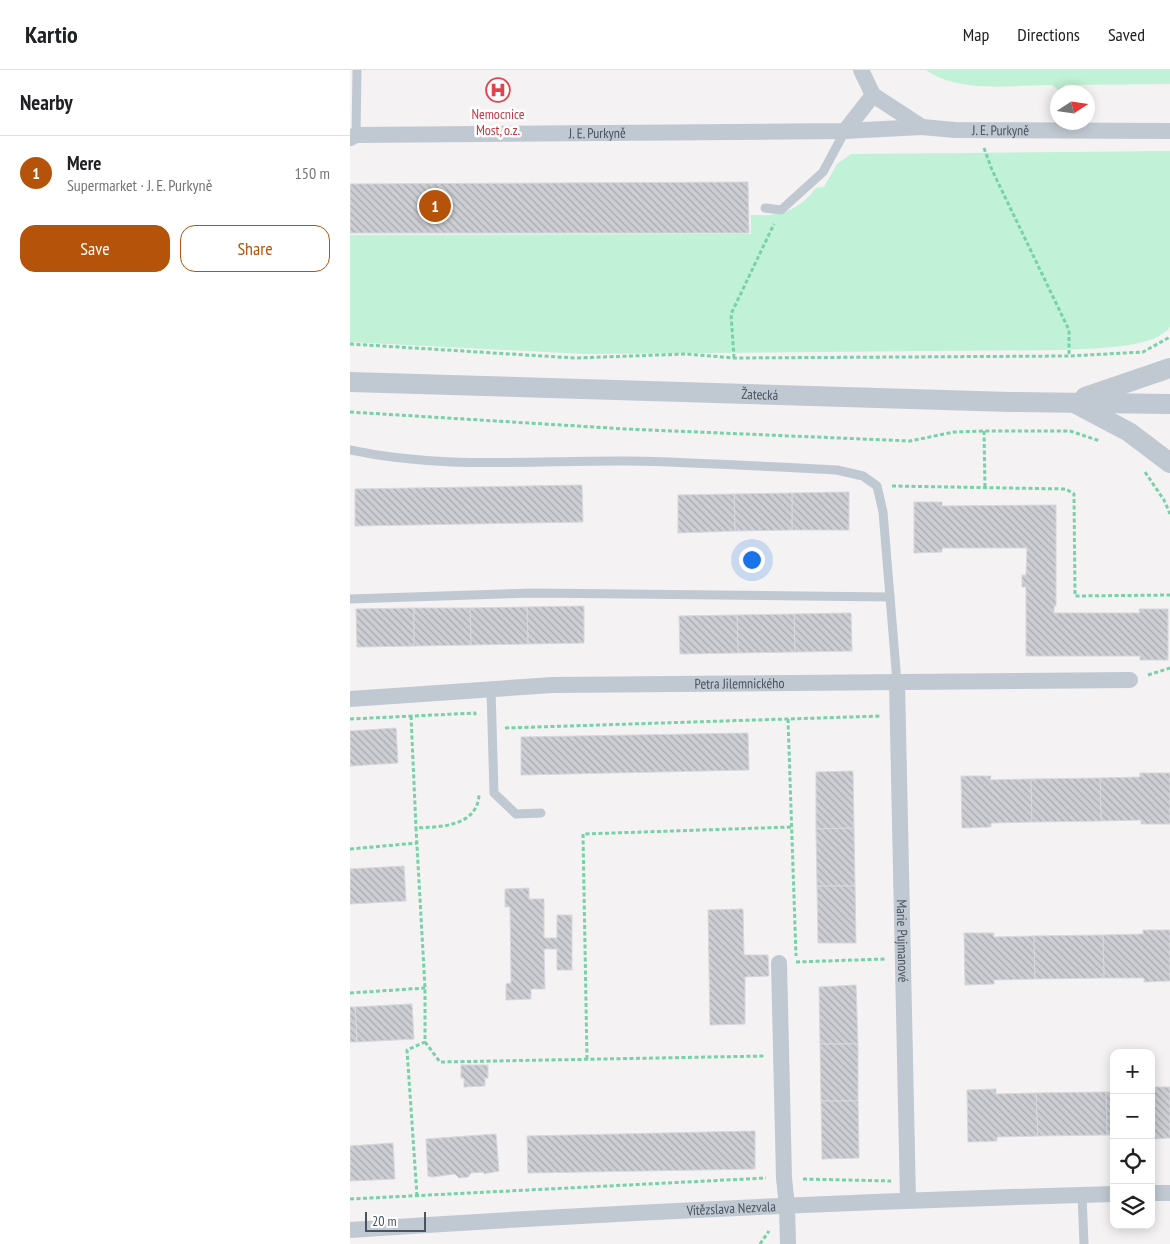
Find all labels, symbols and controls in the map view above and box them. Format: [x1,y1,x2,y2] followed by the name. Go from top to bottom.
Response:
[25,19,78,50] text: Kartio
[963,23,989,46] text: Map
[1017,23,1080,46] text: Directions
[1108,23,1145,46] text: Saved
[485,77,511,103] hospital icon: Nemocnice Most, o.z.
[1050,85,1095,130] north arrow
[20,89,73,116] text: Nearby
[471,105,525,139] place label: Nemocnice Most, o.z.
[971,121,1029,139] street label: J. E. Purkyně
[568,124,626,142] street label: J. E. Purkyně
[67,151,101,175] text: Mere
[32,163,40,183] text: 1
[295,163,330,183] text: 150 m
[67,175,212,195] text: Supermarket · J. E. Purkyně
[419,187,451,225] pin: 1
[20,225,170,272] button: Save
[180,225,330,272] button: Share
[741,385,779,404] street label: Žatecká
[739,547,765,573] your location
[694,674,785,693] street label: Petra Jilemnického
[893,899,912,983] street label: Marie Pujmanové
[1110,1049,1155,1229] map controls
[1110,1049,1155,1094] button: +
[1110,1094,1155,1139] button: −
[1110,1139,1155,1184] button: locate
[1110,1184,1155,1229] button: layers
[685,1197,776,1219] street label: Vítězslava Nezvala
[365,1209,426,1232] scale bar
[372,1212,397,1230] text: 20 m

